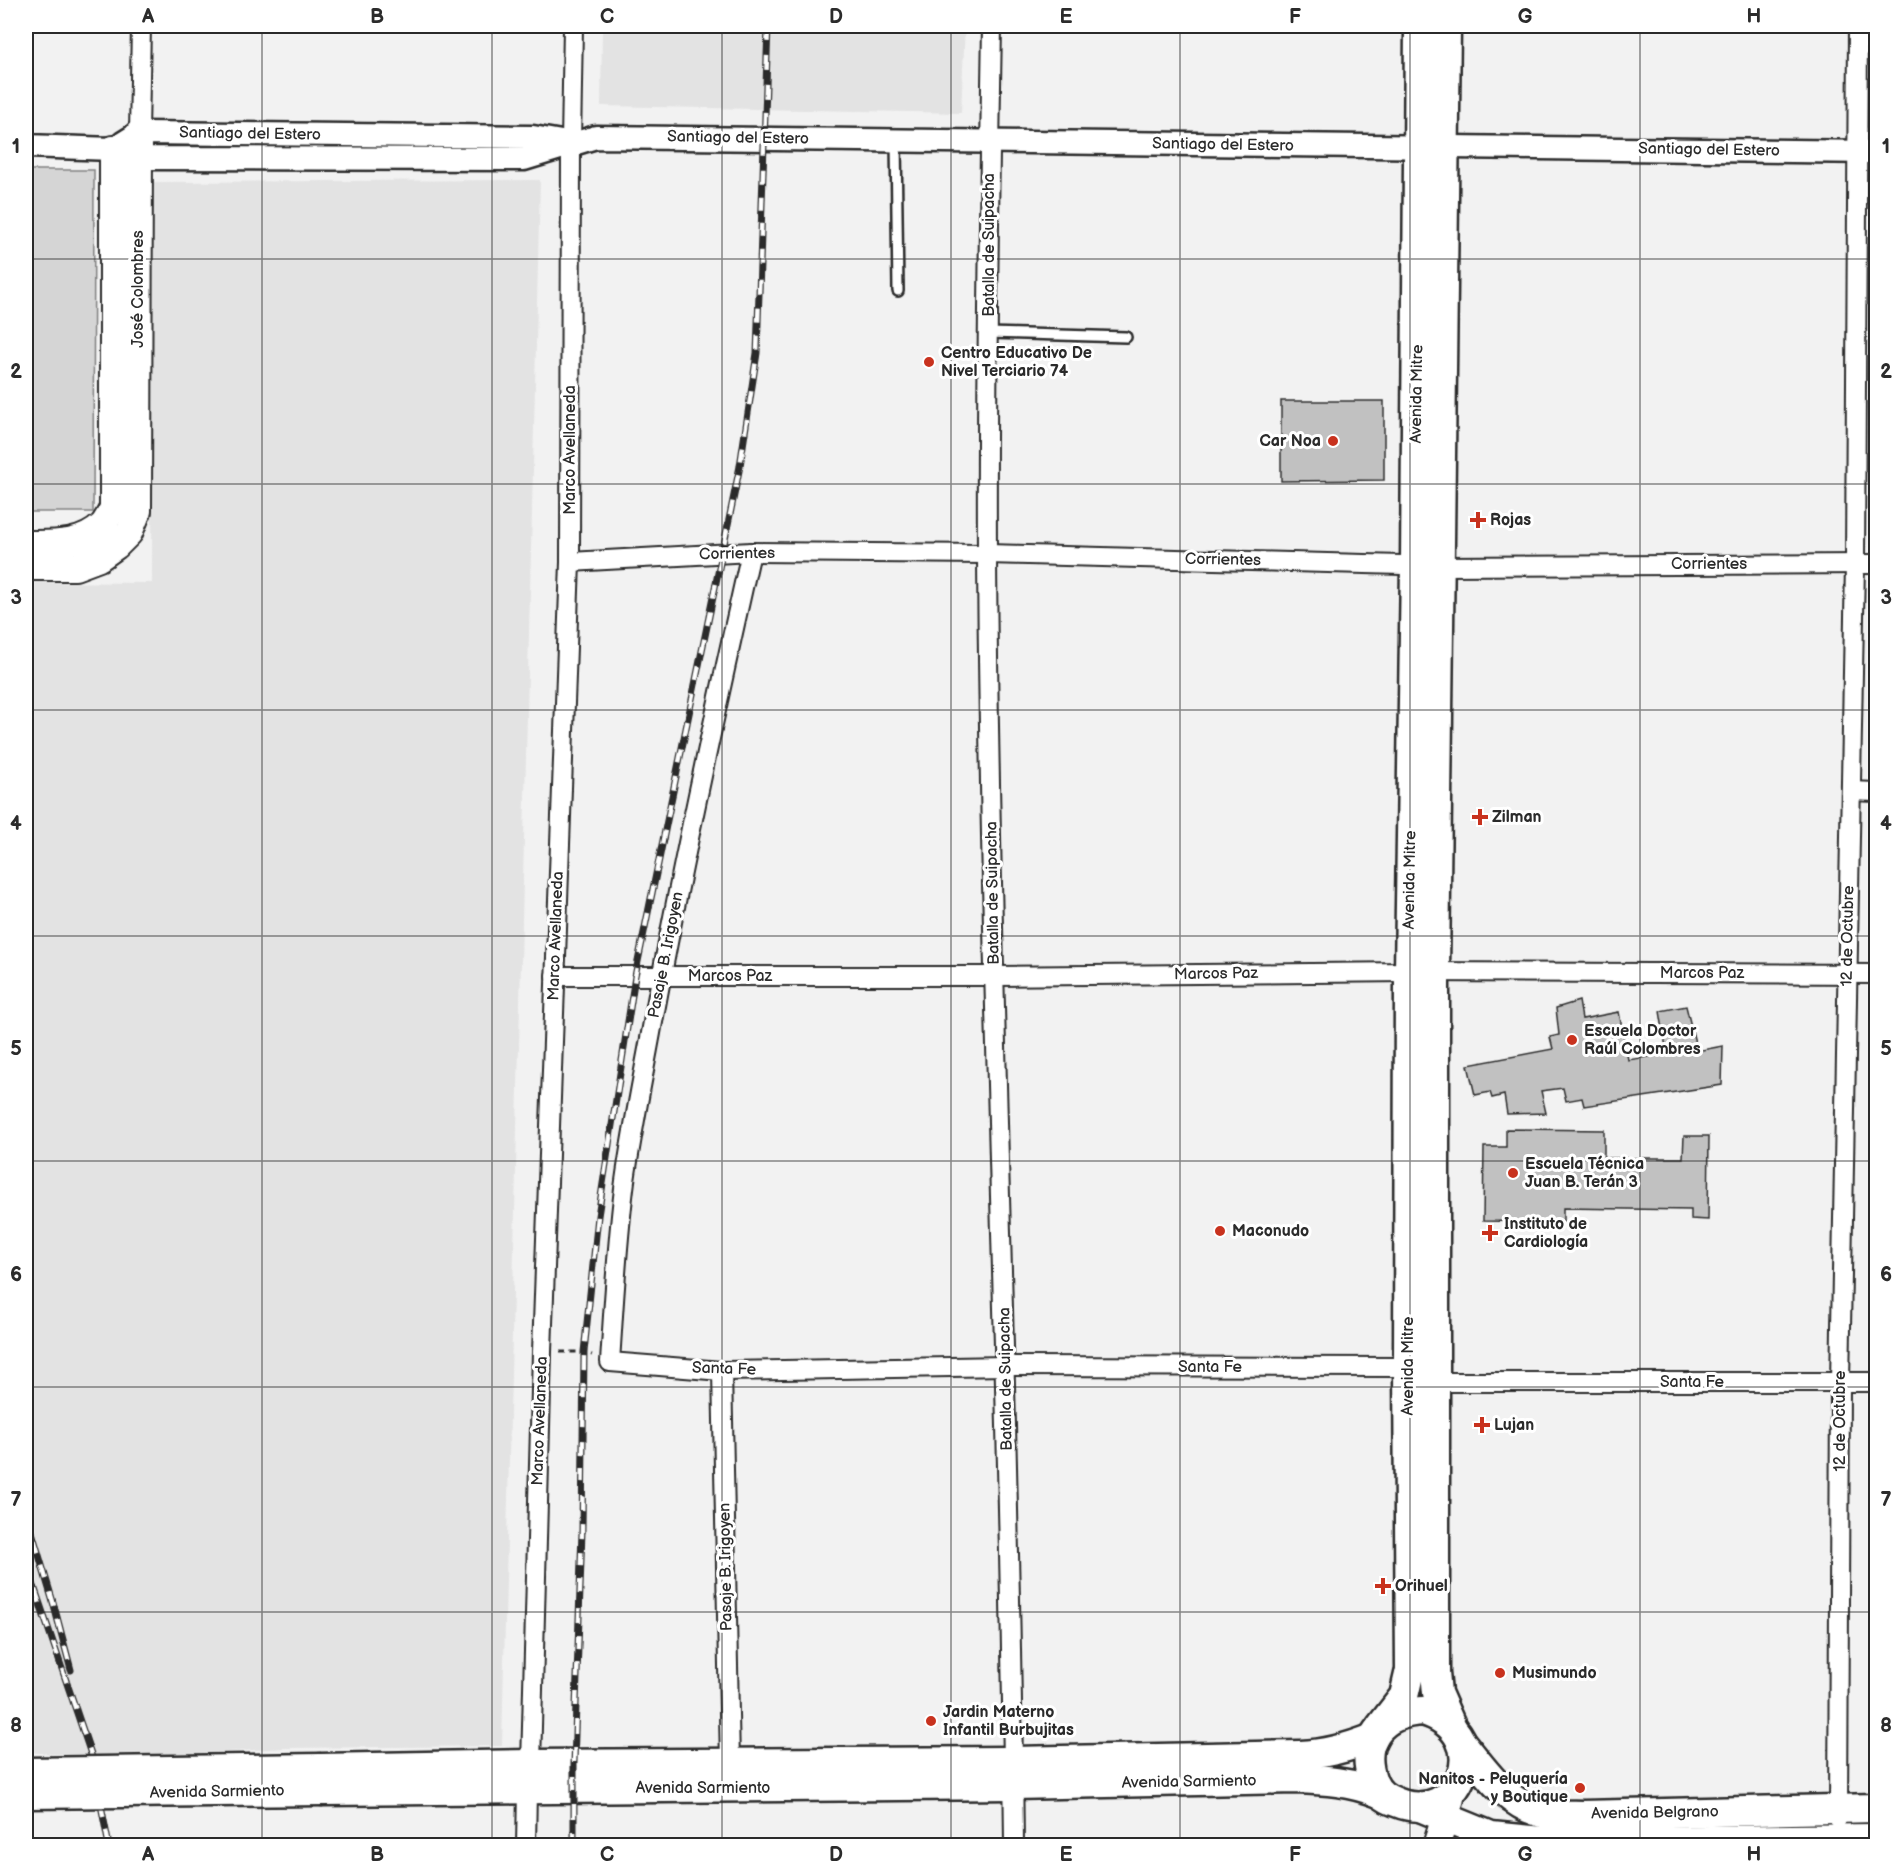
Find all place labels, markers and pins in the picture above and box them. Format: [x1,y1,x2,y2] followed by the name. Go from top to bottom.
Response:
[941,344,1092,381] place label: Centro Educativo De Nivel Terciario 74
[922,355,936,369] marker: Centro Educativo De Nivel Terciario 74
[1259,432,1321,451] place label: Car Noa
[1326,434,1340,448] marker: Car Noa
[1490,511,1531,530] place label: Rojas
[1471,513,1485,527] marker: Rojas
[1492,808,1542,827] place label: Zilman
[1473,810,1487,824] marker: Zilman
[1584,1022,1701,1059] place label: Escuela Doctor Raúl Colombres
[1565,1033,1579,1047] marker: Escuela Doctor Raúl Colombres
[1525,1155,1644,1192] place label: Escuela Técnica Juan B. Terán 3
[1506,1166,1520,1180] marker: Escuela Técnica Juan B. Terán 3
[1504,1215,1588,1252] place label: Instituto de Cardiología
[1232,1222,1309,1241] place label: Maconudo
[1213,1224,1227,1238] marker: Maconudo
[1481,1224,1499,1242] marker: Instituto de Cardiología
[1494,1416,1534,1435] place label: Lujan
[1475,1418,1489,1432] marker: Lujan
[1395,1577,1448,1596] place label: Orihuel
[1376,1579,1390,1593] marker: Orihuel
[1512,1664,1597,1683] place label: Musimundo
[1493,1666,1507,1680] marker: Musimundo
[943,1703,1074,1740] place label: Jardin Materno Infantil Burbujitas
[924,1714,938,1728] marker: Jardin Materno Infantil Burbujitas
[1418,1770,1568,1807] place label: Nanitos - Peluquería y Boutique
[1573,1781,1587,1795] marker: Nanitos - Peluquería y Boutique

